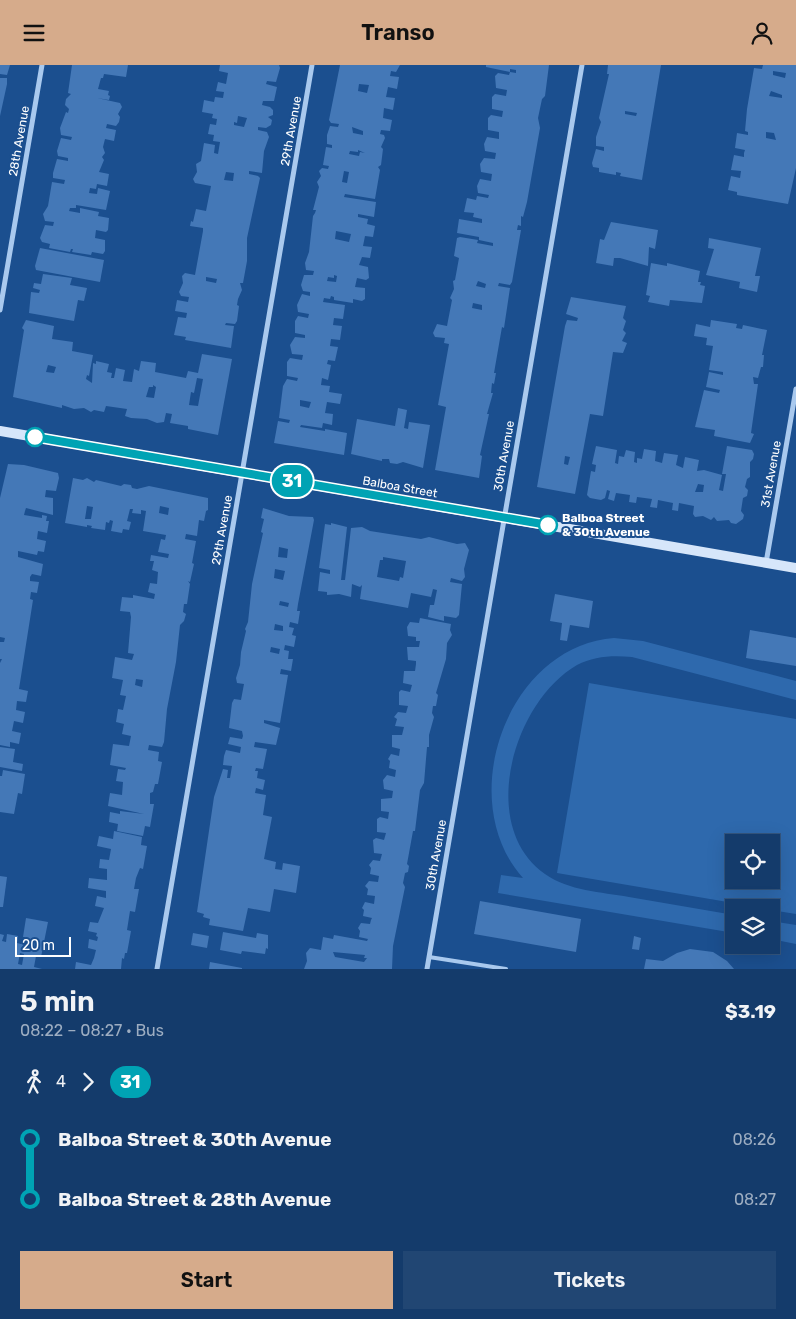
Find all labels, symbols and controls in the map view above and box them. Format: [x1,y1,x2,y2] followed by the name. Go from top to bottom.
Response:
[20,19,48,47] icon: menu
[361,19,435,46] text: Transo
[748,19,776,47] icon: person
[278,95,304,167] street label: 29th Avenue
[6,104,32,177] street label: 28th Avenue
[491,419,517,492] street label: 30th Avenue
[25,427,45,447] unlabelled marker
[758,439,784,508] street label: 31st Avenue
[270,465,314,497] line badge: 31
[282,470,302,492] text: 31
[361,474,439,501] street label: Balboa Street
[209,494,235,566] street label: 29th Avenue
[562,511,650,539] place label: Balboa Street & 30th Avenue
[538,515,558,535] marker: Balboa Street & 30th Avenue
[423,818,449,891] street label: 30th Avenue
[725,834,780,954] map controls
[725,834,780,889] button: locate
[725,899,780,954] button: layers
[15,934,71,957] scale bar
[22,937,55,954] text: 20 m
[20,985,95,1018] text: 5 min
[725,1000,776,1023] text: $3.19
[20,1021,164,1040] text: 08:22 – 08:27 · Bus
[20,1068,48,1096] icon: walk
[74,1068,102,1096] icon: forward
[120,1071,141,1093] text: 31
[56,1072,66,1091] text: 4
[58,1128,332,1151] text: Balboa Street & 30th Avenue
[733,1130,776,1149] text: 08:26
[58,1188,331,1211] text: Balboa Street & 28th Avenue
[734,1190,776,1209] text: 08:27
[20,1251,393,1309] button: Start
[403,1251,776,1309] button: Tickets

